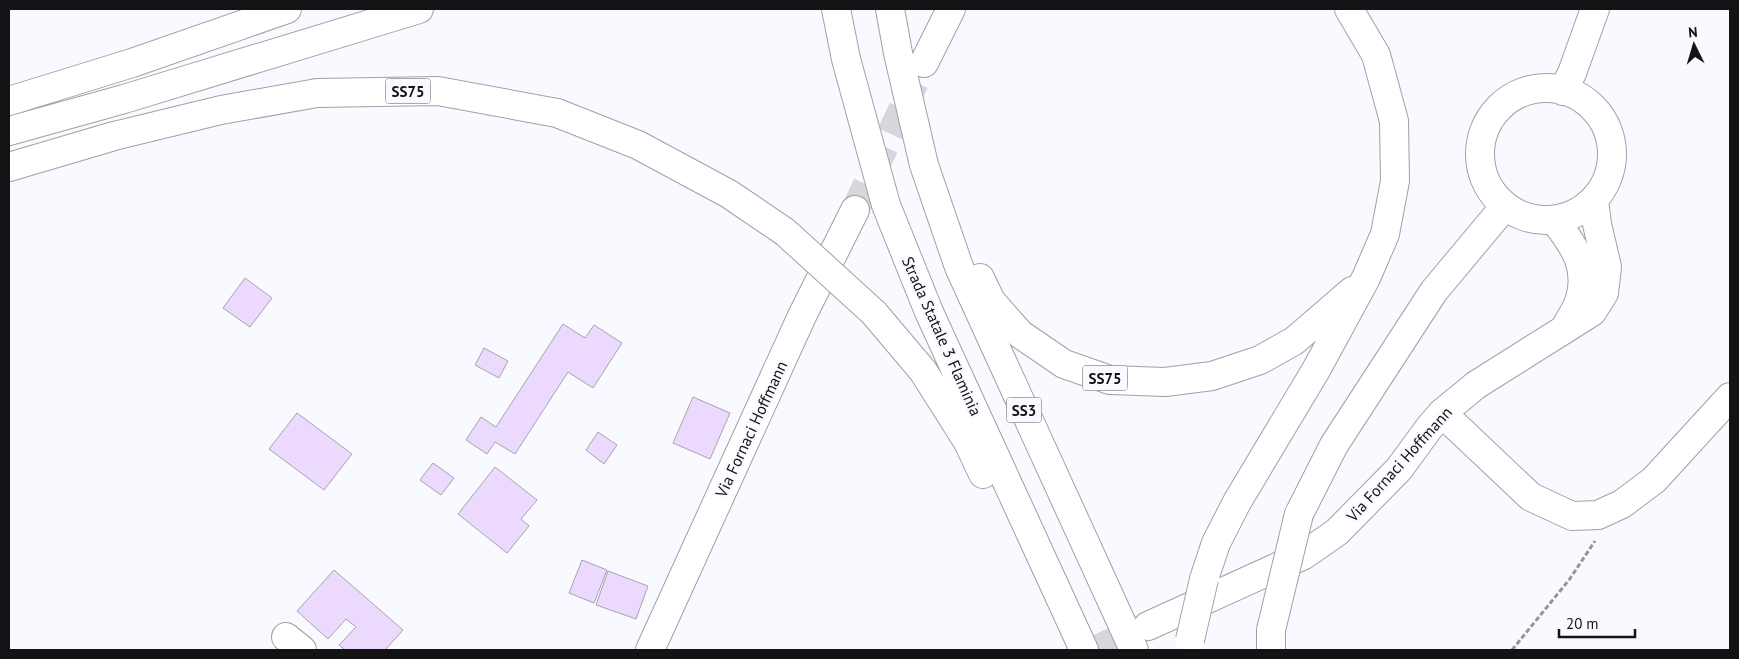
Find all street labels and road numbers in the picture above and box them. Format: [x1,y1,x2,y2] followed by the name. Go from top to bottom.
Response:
[386,78,430,104] road number: SS75
[898,253,986,419] street label: Strada Statale 3 Flaminia
[710,358,791,501] street label: Via Fornaci Hoffmann
[1082,366,1128,390] road number: SS75
[1006,398,1042,422] road number: SS3
[1341,402,1456,526] street label: Via Fornaci Hoffmann

